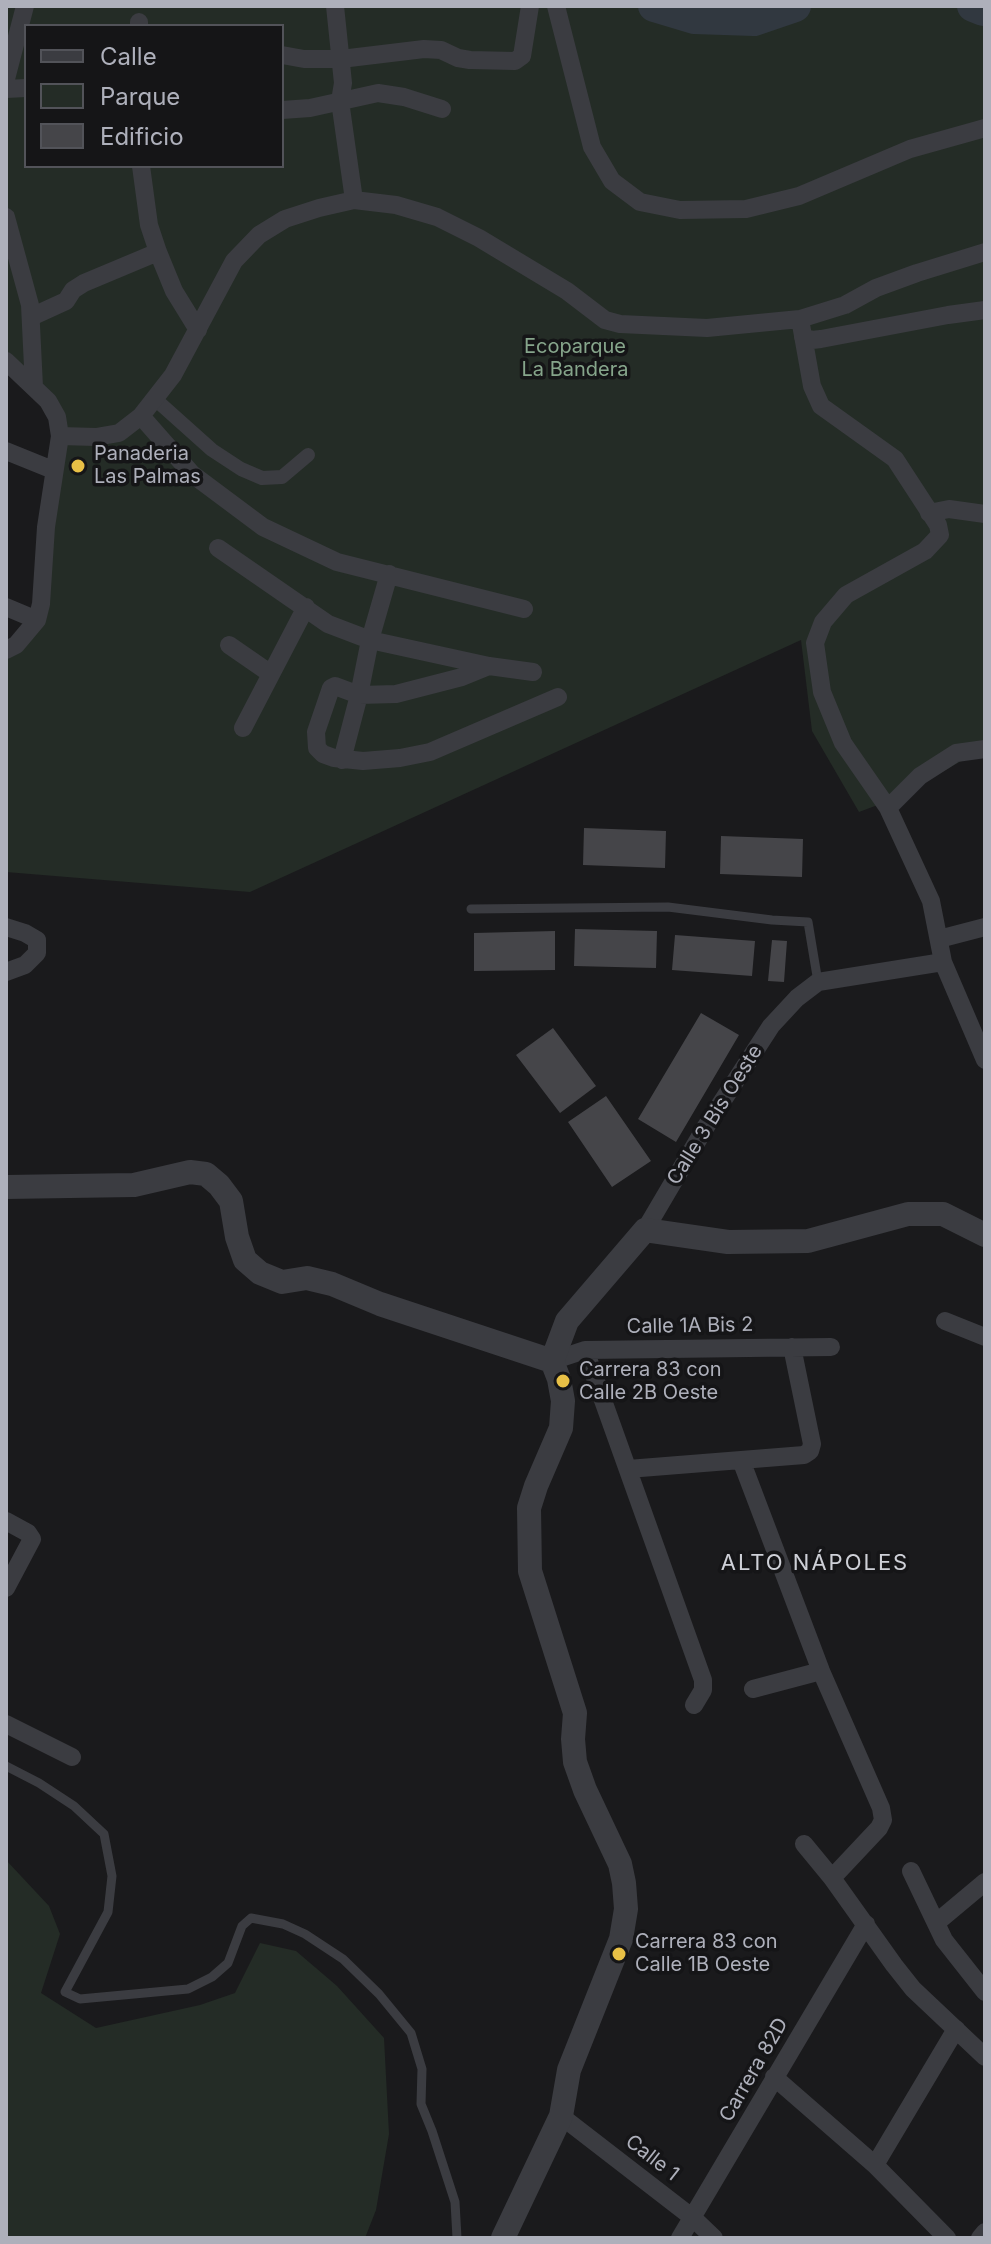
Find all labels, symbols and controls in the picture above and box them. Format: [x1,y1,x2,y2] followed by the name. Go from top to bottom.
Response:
[24,24,284,168] legend
[100,42,157,71] text: Calle
[100,82,180,111] text: Parque
[100,122,184,151] text: Edificio
[522,335,628,382] park label: Ecoparque La Bandera
[94,442,201,489] place label: Panaderia Las Palmas
[69,457,87,475] marker: Panaderia Las Palmas
[662,1041,768,1189] street label: Calle 3 Bis Oeste
[626,1313,754,1339] street label: Calle 1A Bis 2
[579,1358,722,1405] place label: Carrera 83 con Calle 2B Oeste
[554,1372,572,1390] marker: Carrera 83 con Calle 2B Oeste
[721,1550,909,1576] district label: ALTO NÁPOLES
[635,1930,778,1977] place label: Carrera 83 con Calle 1B Oeste
[610,1945,628,1963] marker: Carrera 83 con Calle 1B Oeste
[715,2014,793,2126] street label: Carrera 82D
[621,2130,683,2186] street label: Calle 1

